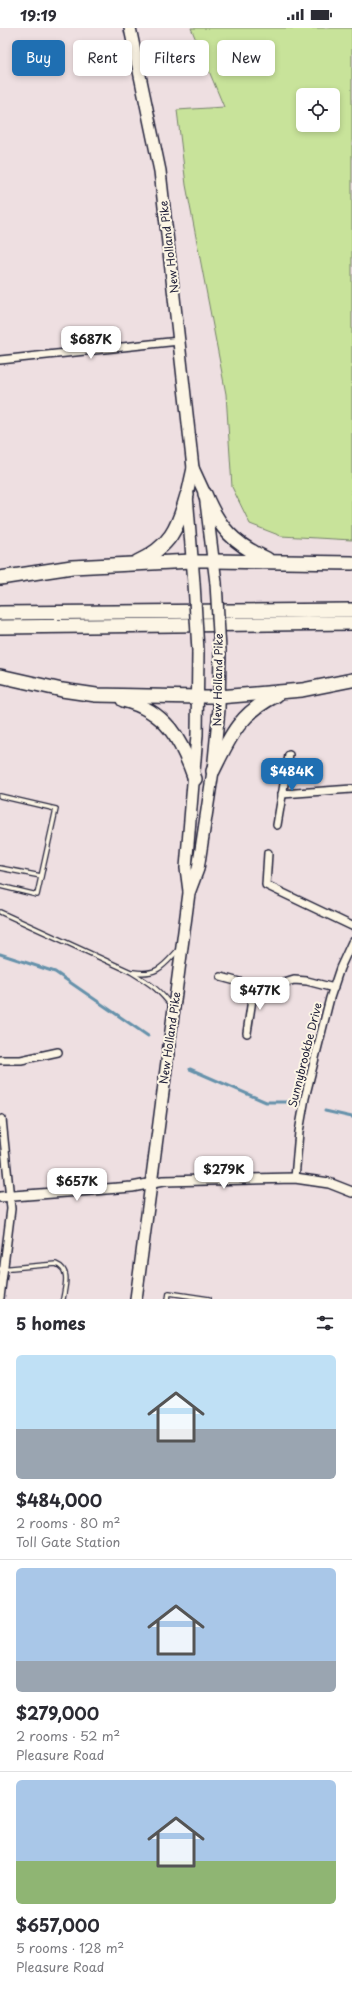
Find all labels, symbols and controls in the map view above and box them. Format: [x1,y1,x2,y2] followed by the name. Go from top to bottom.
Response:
[20,3,57,26] text: 19:19
[12,40,65,76] chip: Buy
[73,40,132,76] chip: Rent
[140,40,209,76] chip: Filters
[217,40,275,76] chip: New
[296,88,340,132] map controls
[296,88,340,132] button: locate
[154,200,183,294] street label: New Holland Pike
[63,326,119,360] pin: $687K
[70,329,112,348] text: $687K
[208,633,227,727] street label: New Holland Pike
[264,758,320,792] pin: $484K
[270,761,314,780] text: $484K
[232,977,288,1011] pin: $477K
[240,980,280,999] text: $477K
[155,990,184,1085] street label: New Holland Pike
[283,1001,326,1109] street label: Sunnybrookbe Drive
[196,1156,252,1190] pin: $279K
[203,1159,245,1178] text: $279K
[49,1168,105,1202] pin: $657K
[56,1171,98,1190] text: $657K
[16,1310,86,1336] text: 5 homes
[314,1312,336,1334] icon: filters
[140,1381,212,1453] icon: home
[16,1487,102,1513] text: $484,000
[16,1513,121,1532] text: 2 rooms · 80 m²
[16,1532,120,1551] text: Toll Gate Station
[140,1594,212,1666] icon: home
[16,1700,99,1726] text: $279,000
[16,1726,120,1745] text: 2 rooms · 52 m²
[16,1745,104,1764] text: Pleasure Road
[140,1806,212,1878] icon: home
[16,1912,100,1938] text: $657,000
[16,1938,124,1957] text: 5 rooms · 128 m²
[16,1957,104,1976] text: Pleasure Road

